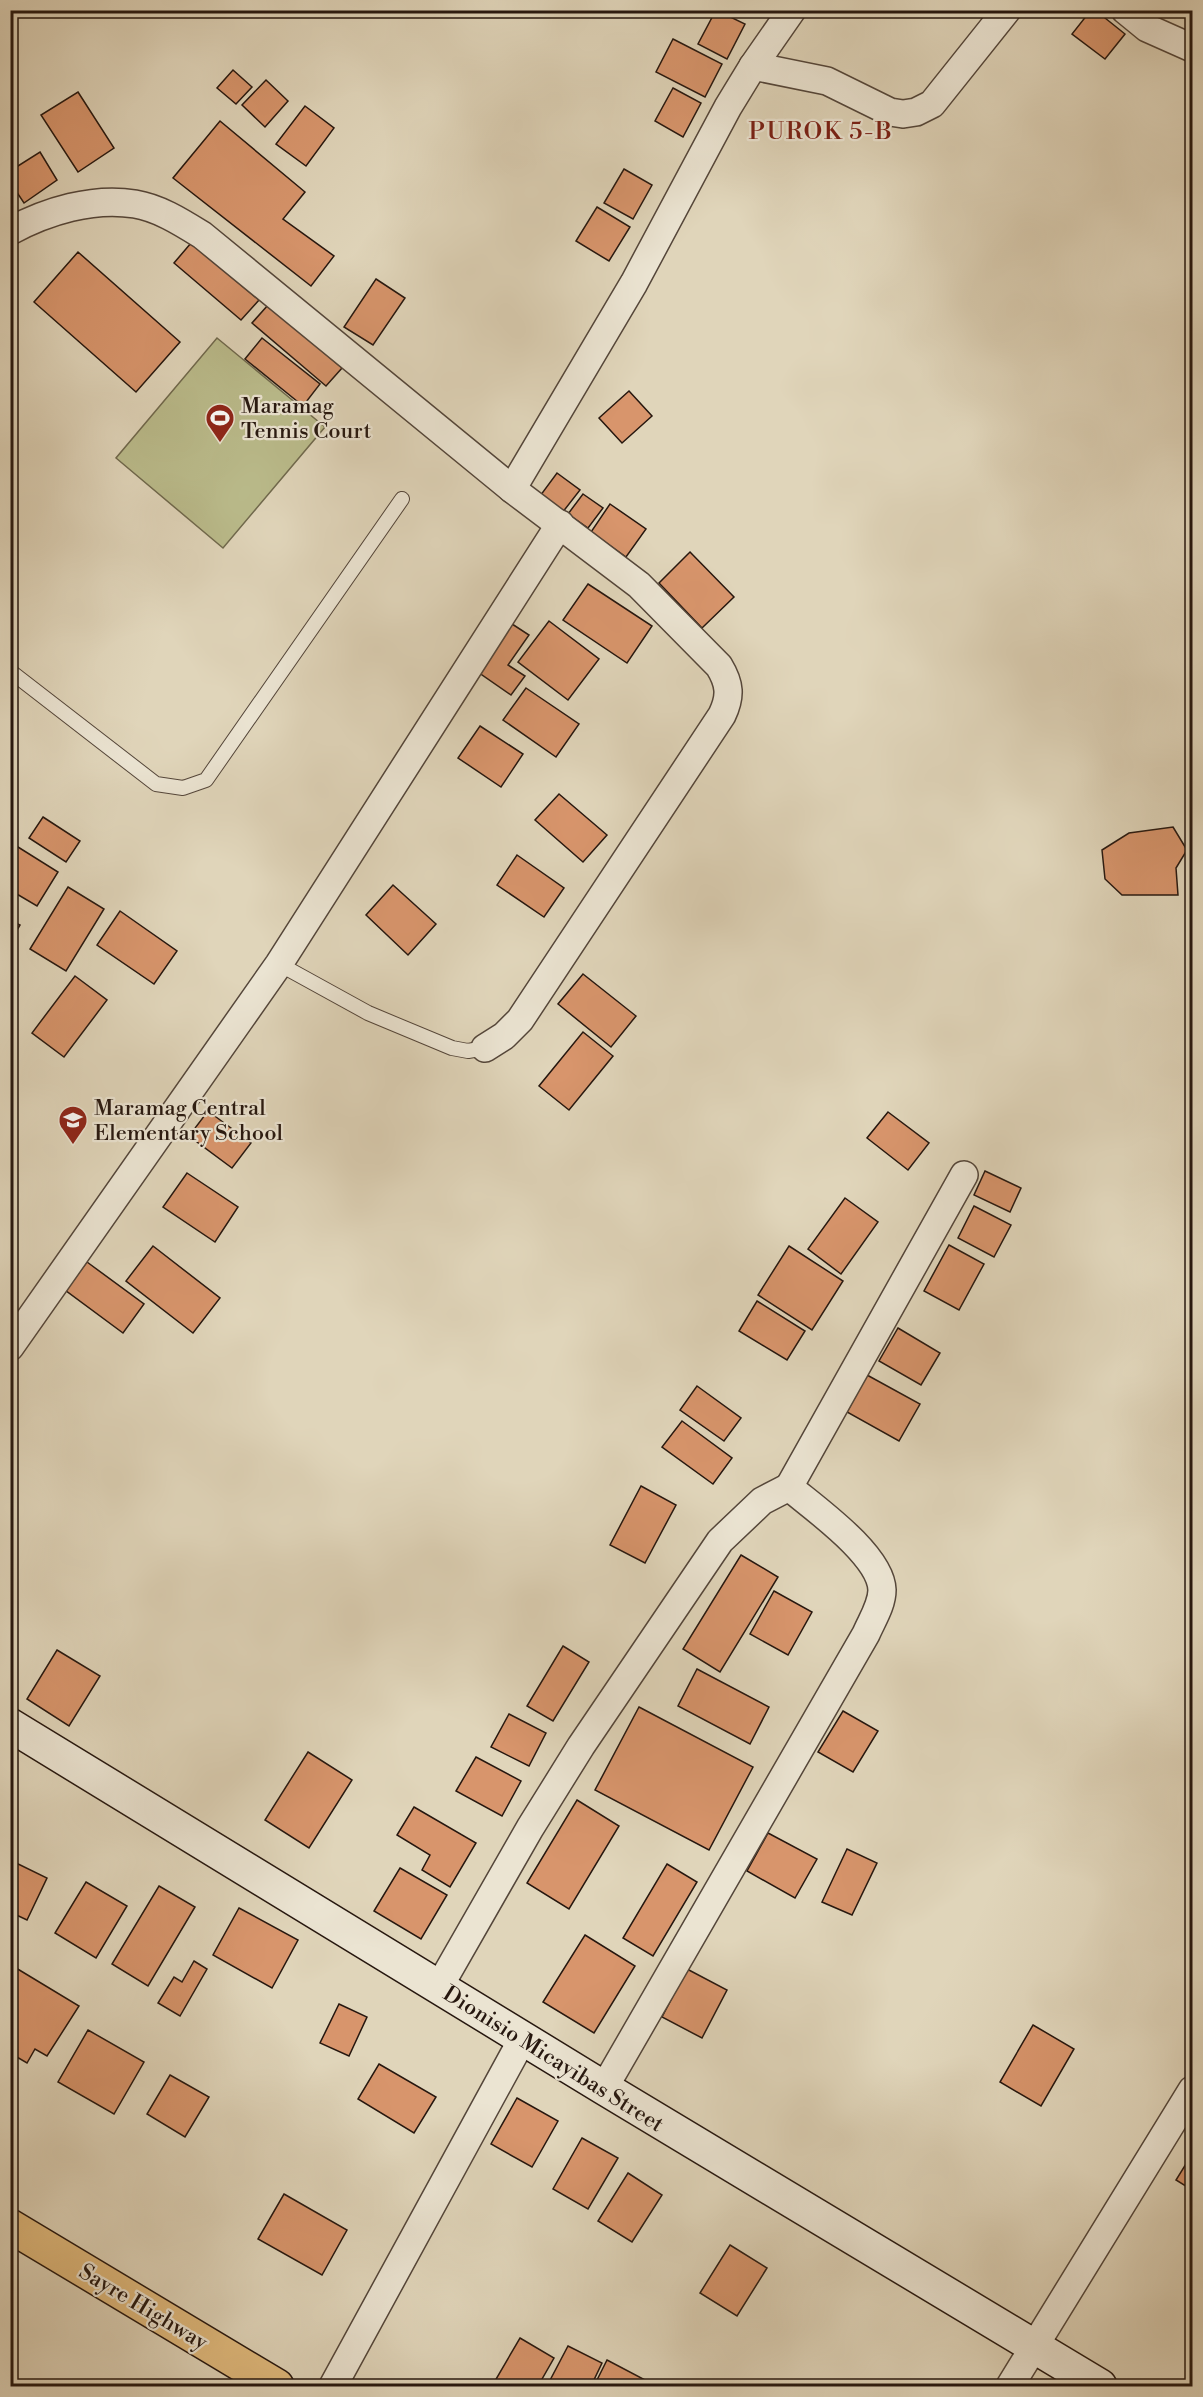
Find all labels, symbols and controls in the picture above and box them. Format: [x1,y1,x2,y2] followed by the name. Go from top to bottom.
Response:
[749,117,893,147] district label: PUROK 5-B
[241,393,371,445] place label: Maramag Tennis Court
[204,402,236,444] sports icon: Maramag Tennis Court
[94,1095,284,1147] place label: Maramag Central Elementary School
[57,1104,89,1146] school or university icon: Maramag Central Elementary School
[438,1980,669,2138] street label: Dionisio Micayibas Street
[74,2258,213,2356] street label: Sayre Highway

